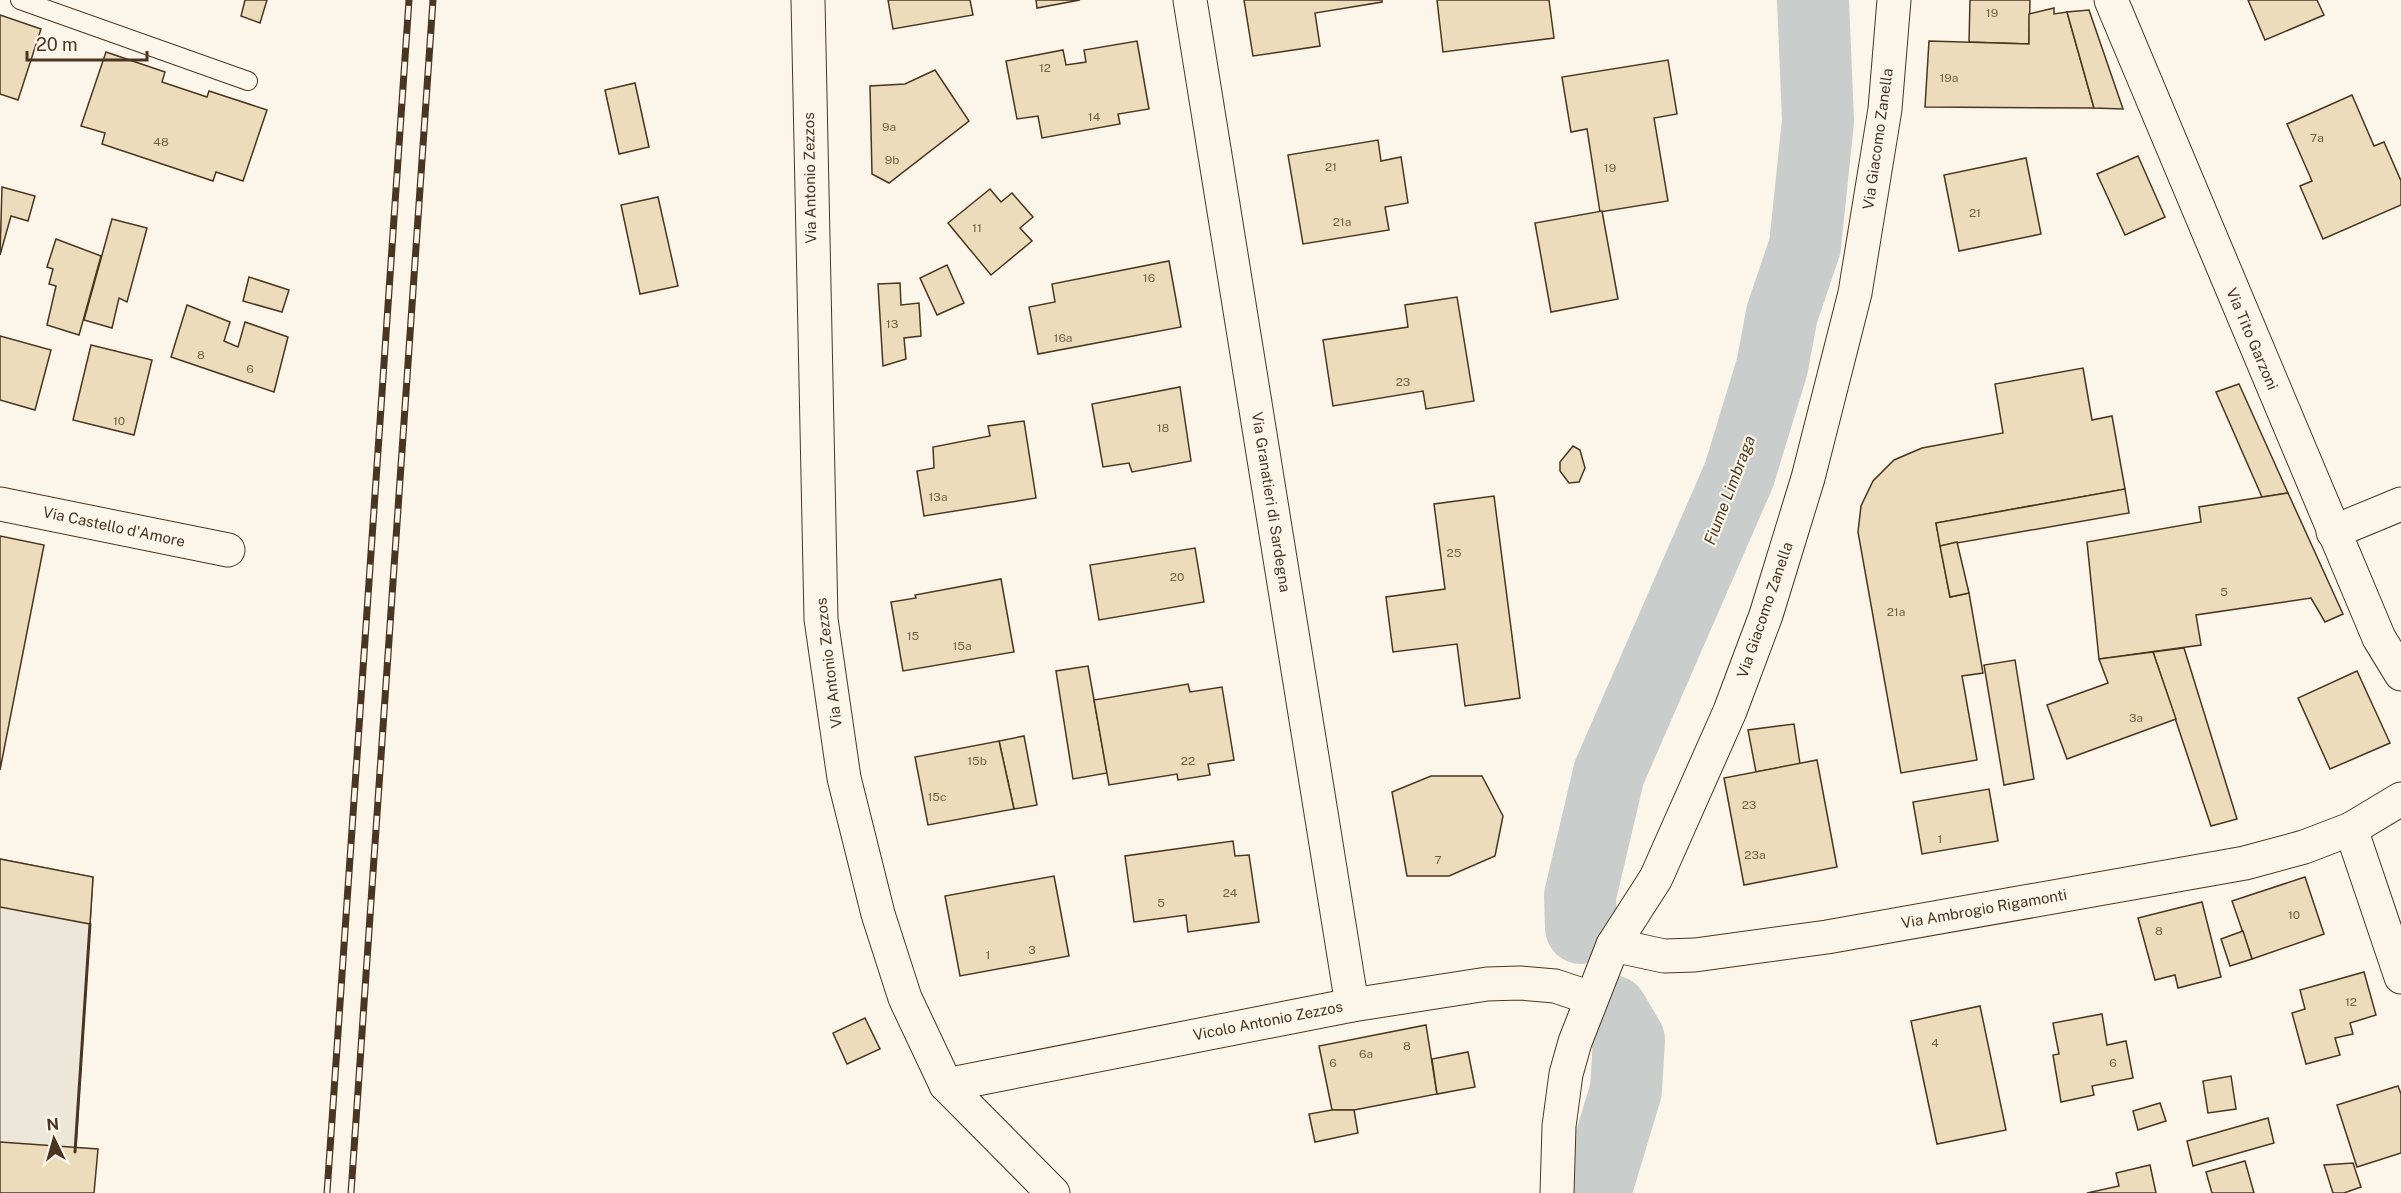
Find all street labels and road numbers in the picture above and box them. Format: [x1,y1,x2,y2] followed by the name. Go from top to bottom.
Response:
[1859,67,1896,211] street label: Via Giacomo Zanella
[800,112,819,244] street label: Via Antonio Zezzos
[2223,285,2282,392] street label: Via Tito Garzoni
[1249,411,1294,593] street label: Via Granatieri di Sardegna
[41,503,187,550] street label: Via Castello d'Amore
[1733,540,1796,680] street label: Via Giacomo Zanella
[812,597,845,729] street label: Via Antonio Zezzos
[1900,886,2068,931] street label: Via Ambrogio Rigamonti
[1192,998,1344,1043] street label: Vicolo Antonio Zezzos

